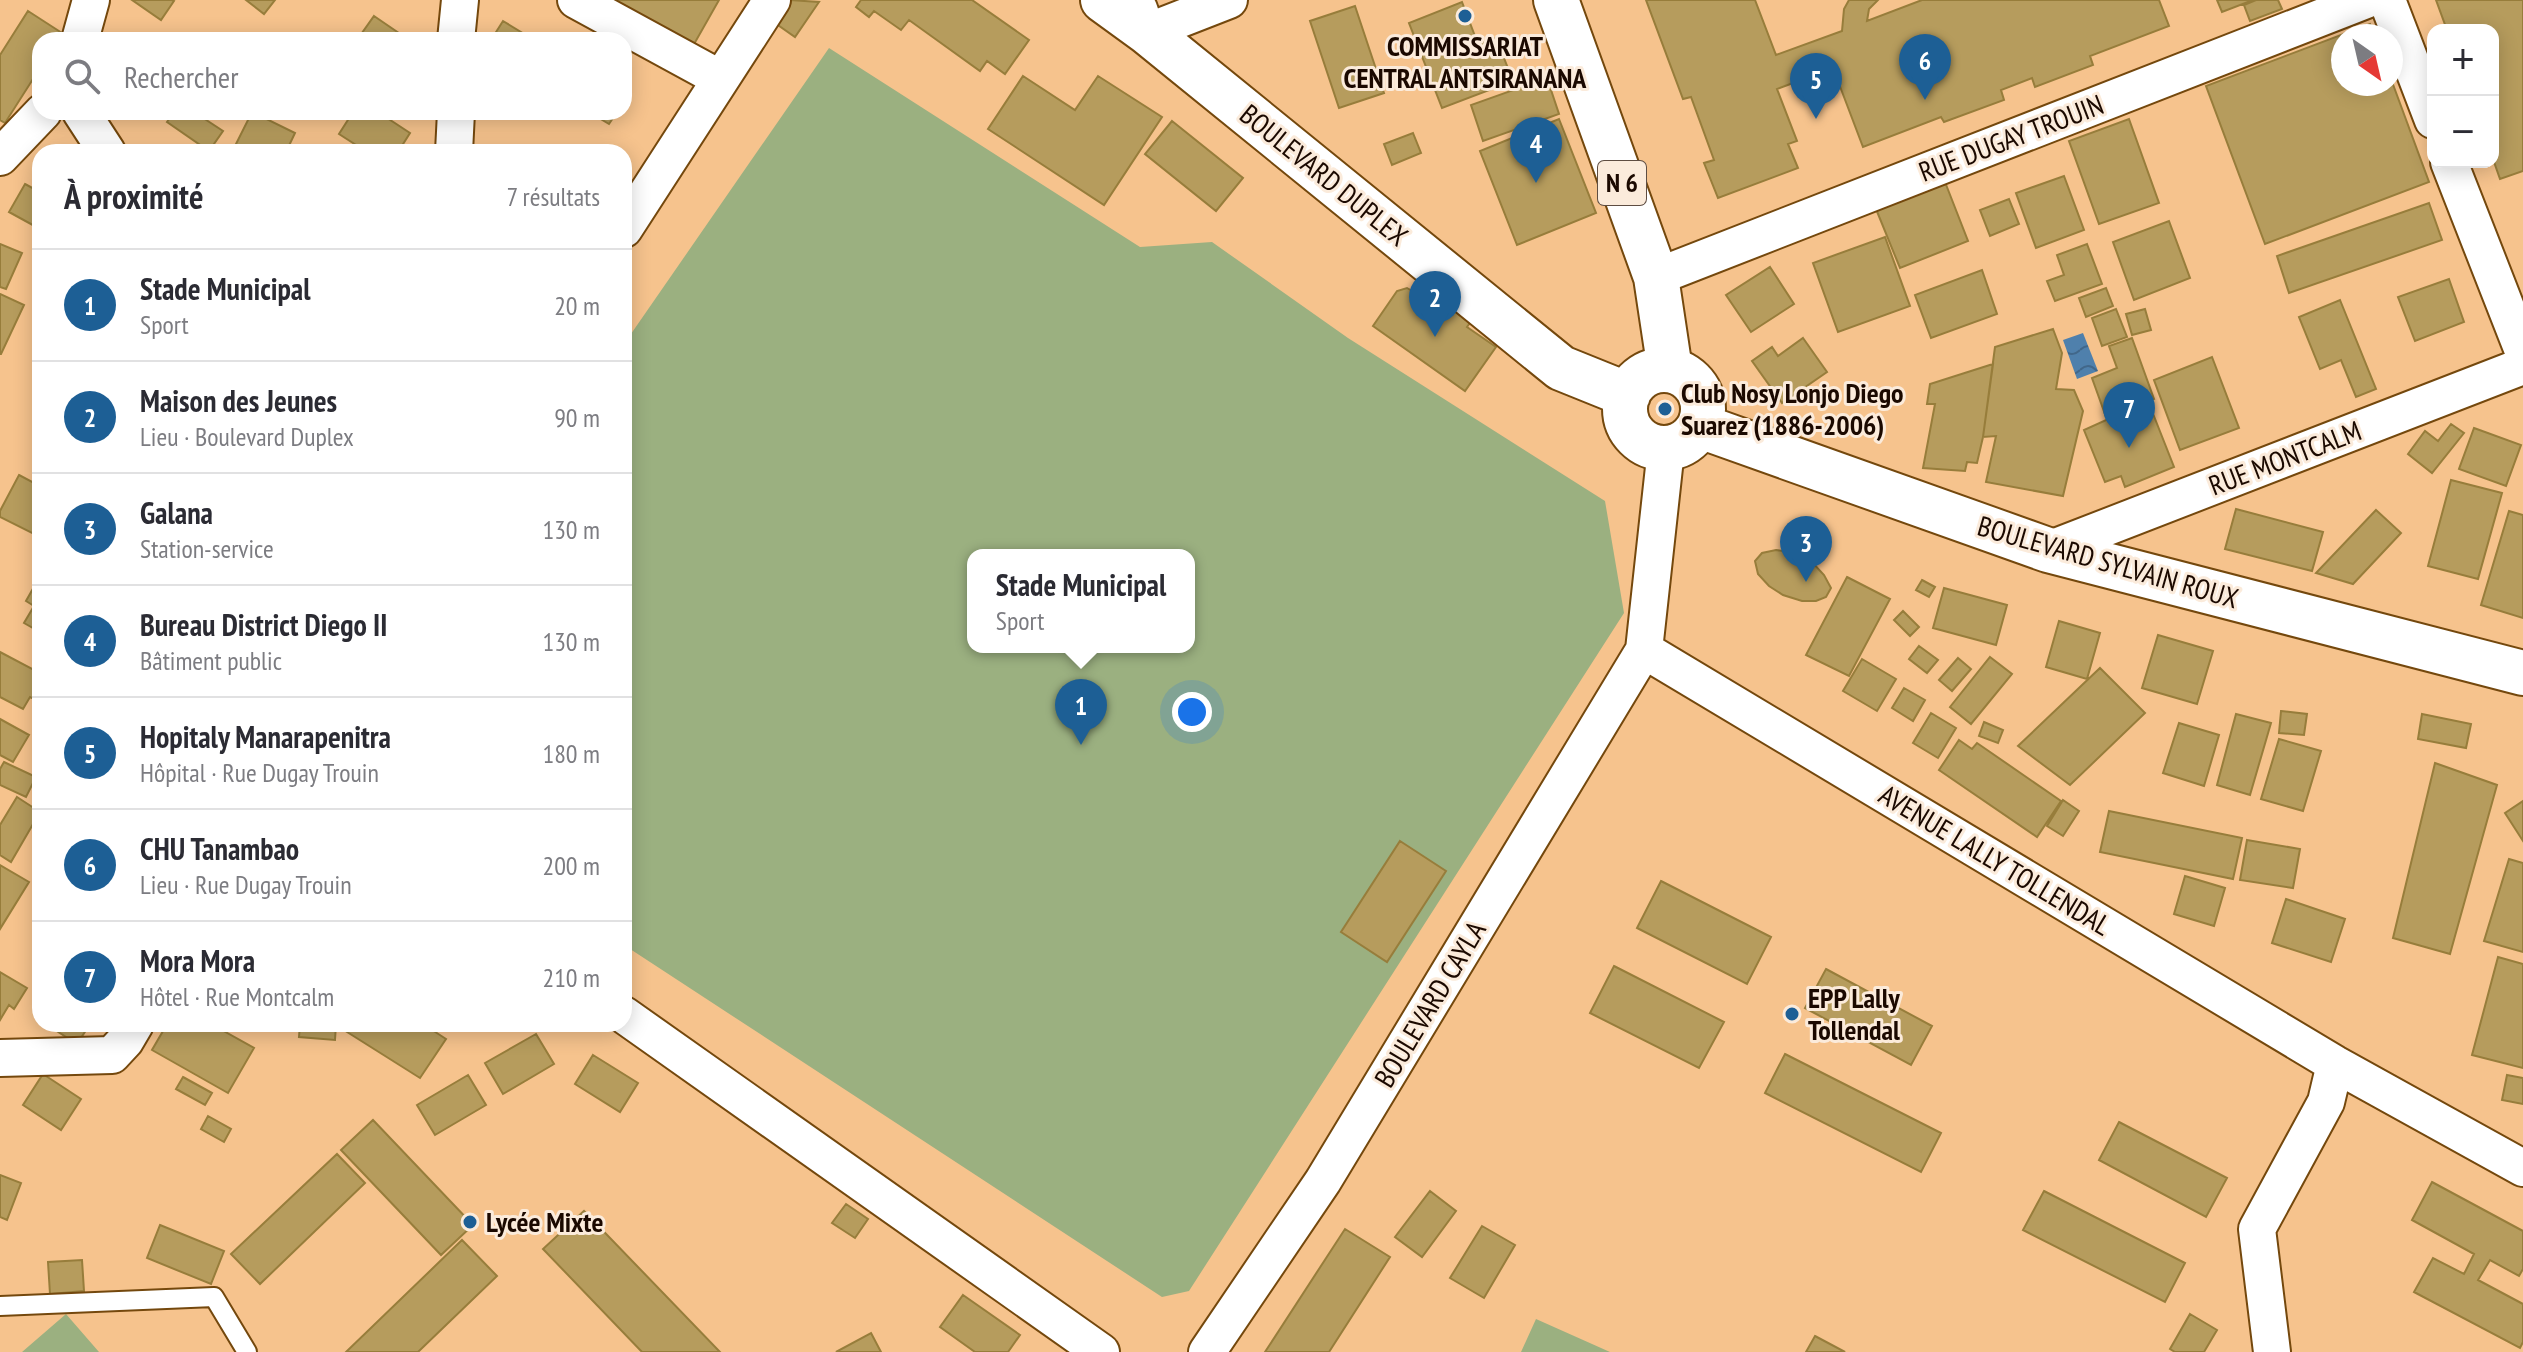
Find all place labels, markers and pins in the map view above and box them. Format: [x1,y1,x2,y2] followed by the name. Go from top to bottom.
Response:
[1456,7,1474,25] marker: COMMISSARIAT CENTRAL ANTSIRANANA
[1344,27,1587,96] place label: COMMISSARIAT CENTRAL ANTSIRANANA
[1899,34,1951,100] pin: 6
[1790,53,1842,119] pin: 5
[1510,117,1562,183] pin: 4
[1409,271,1461,337] pin: 2
[1681,374,1904,443] place label: Club Nosy Lonjo Diego Suarez (1886-2006)
[2103,382,2155,448] pin: 7
[1656,400,1674,418] marker: Club Nosy Lonjo Diego Suarez (1886-2006)
[1780,516,1832,582] pin: 3
[1055,679,1107,745] pin: 1
[1808,979,1901,1048] place label: EPP Lally Tollendal
[1783,1005,1801,1023] marker: EPP Lally Tollendal
[486,1203,603,1240] place label: Lycée Mixte
[461,1213,479,1231] marker: Lycée Mixte

